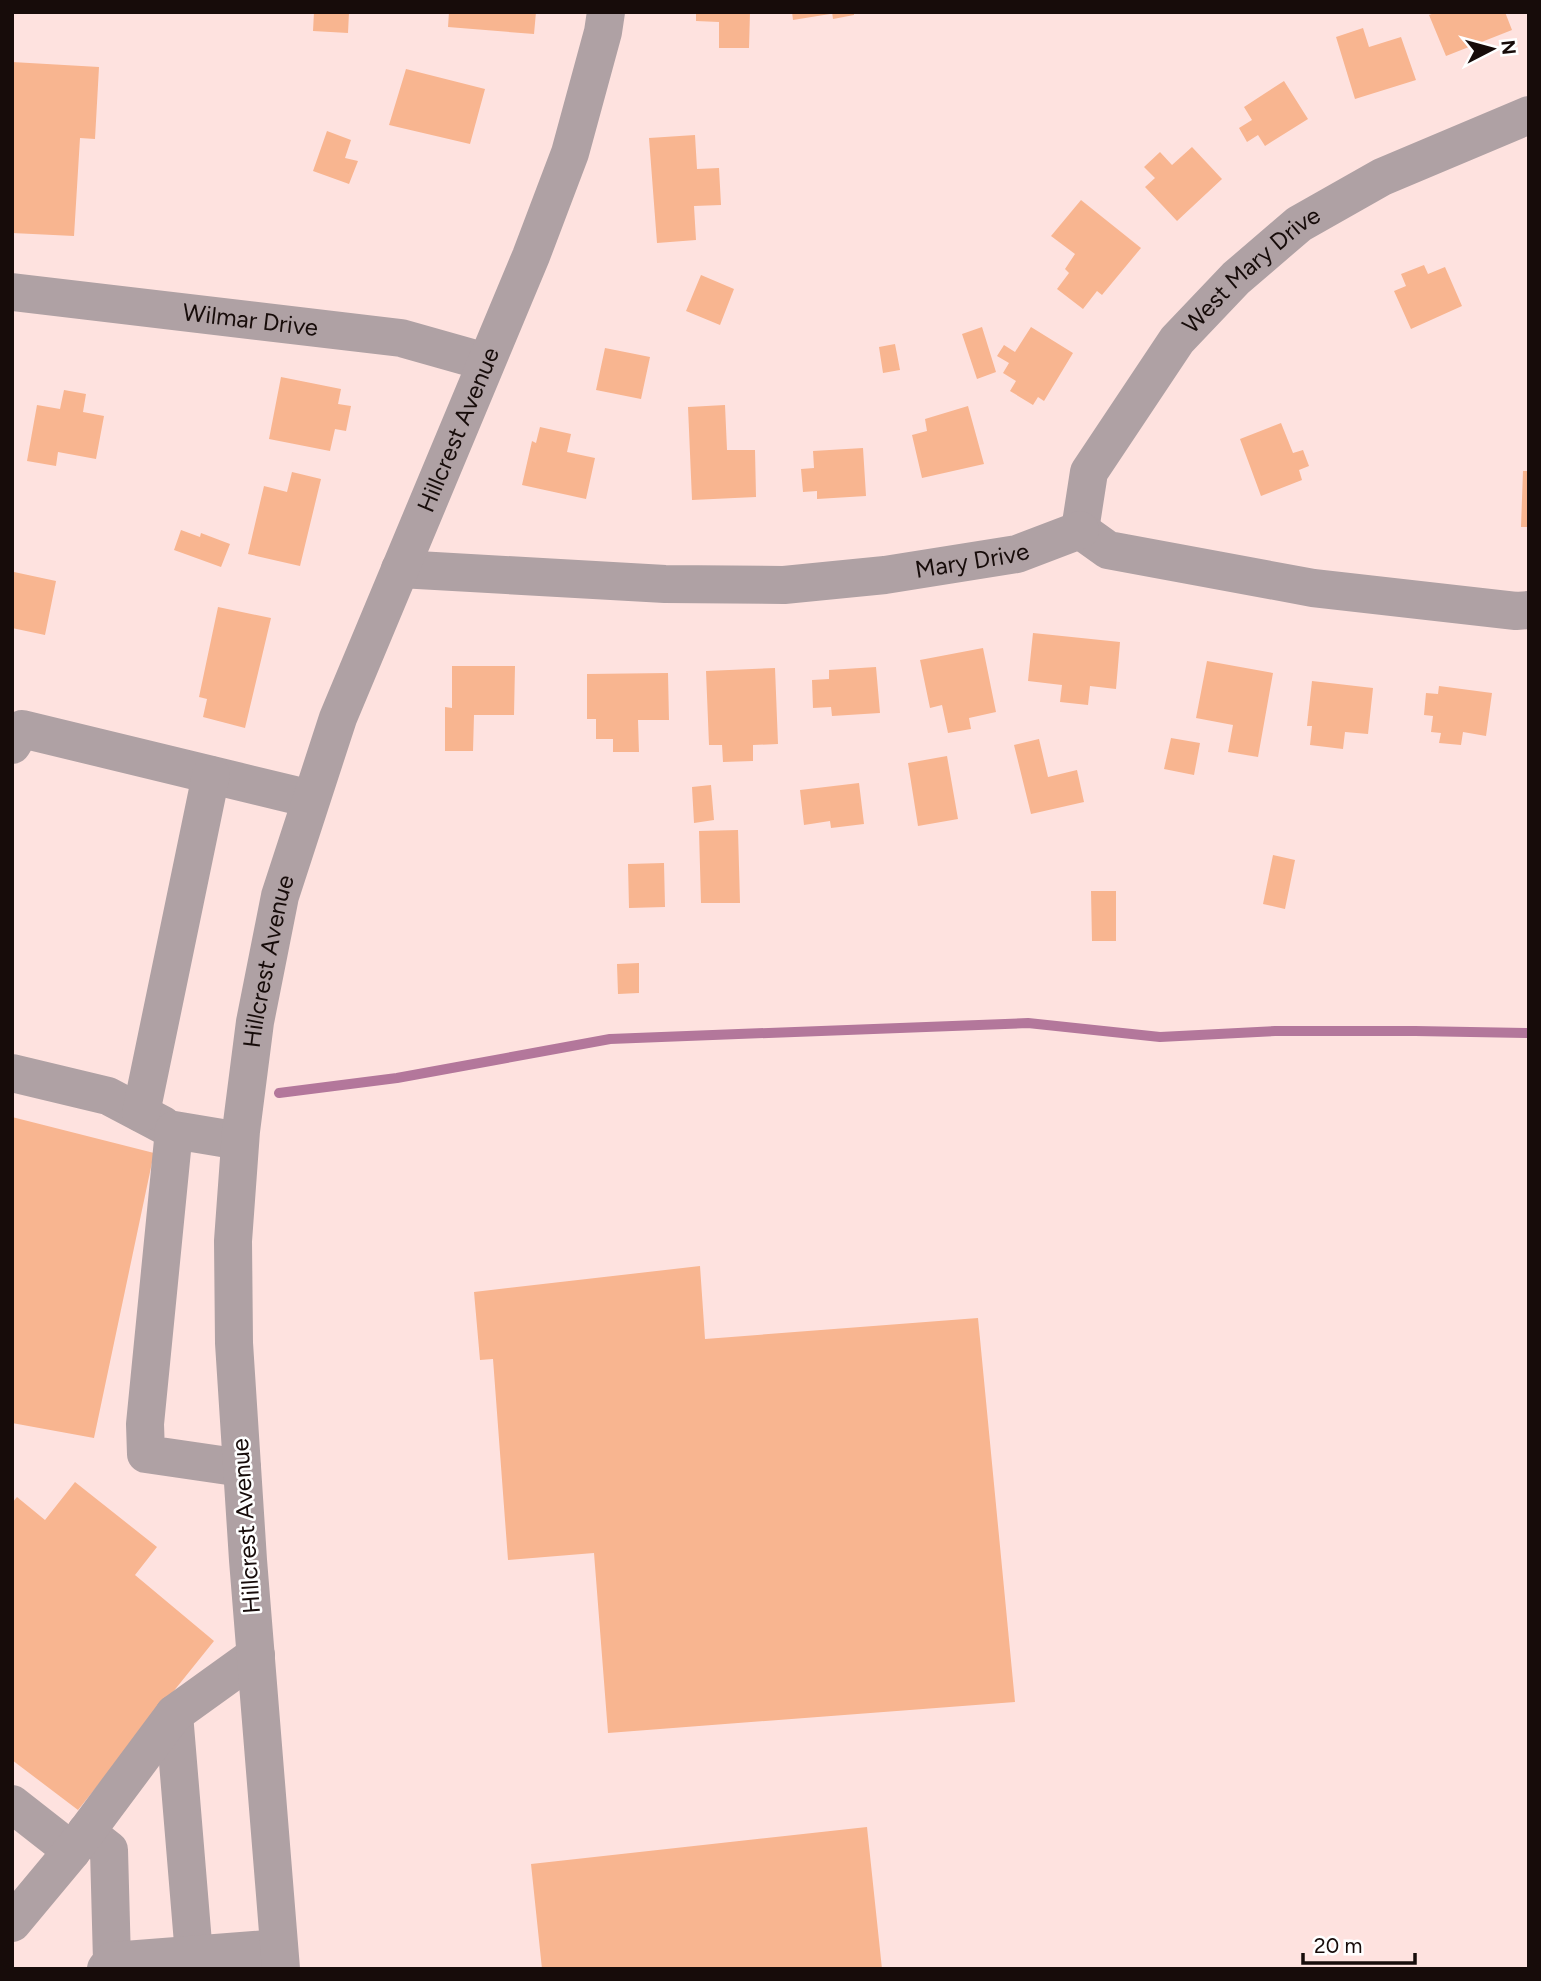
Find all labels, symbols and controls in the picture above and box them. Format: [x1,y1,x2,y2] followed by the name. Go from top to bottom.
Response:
[1457,14,1527,84] north arrow
[1496,39,1521,56] text: N
[1176,200,1325,339] street label: West Mary Drive
[181,297,320,342] street label: Wilmar Drive
[411,343,505,516] street label: Hillcrest Avenue
[913,536,1033,584] street label: Mary Drive
[237,871,300,1049] street label: Hillcrest Avenue
[225,1437,266,1615] street label: Hillcrest Avenue
[1303,1922,1415,1966] scale bar
[1314,1933,1362,1958] text: 20 m

